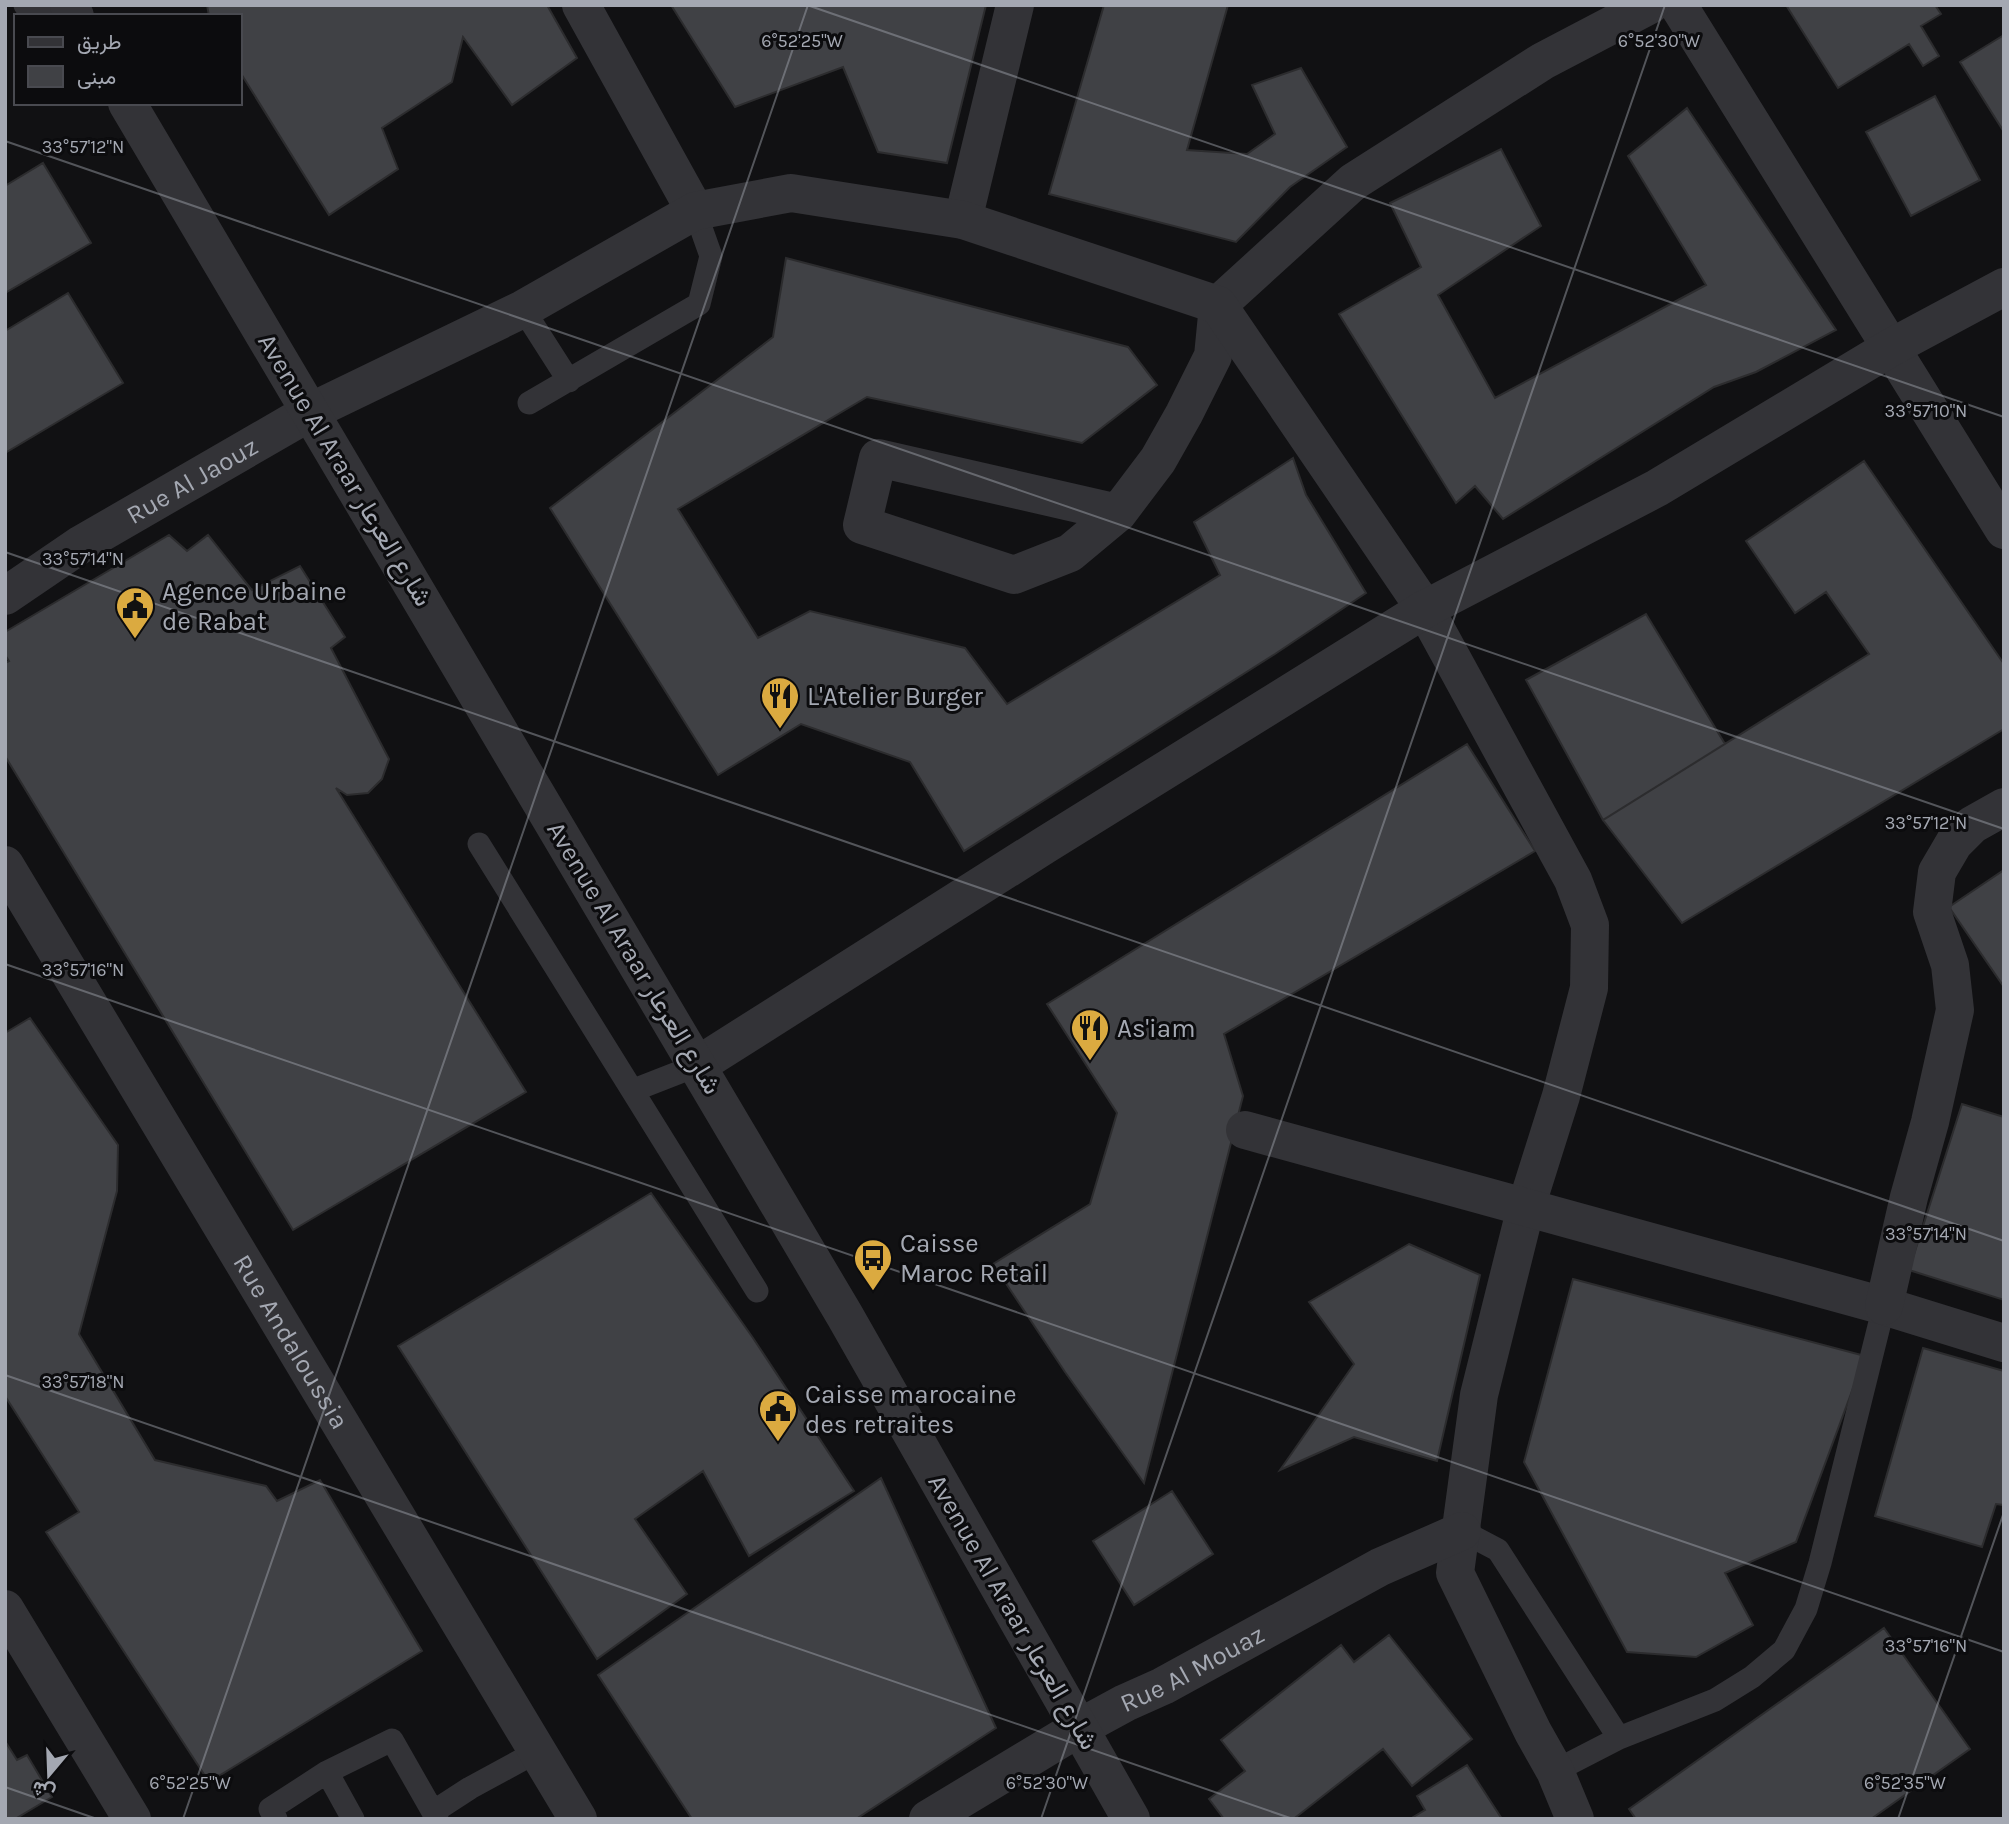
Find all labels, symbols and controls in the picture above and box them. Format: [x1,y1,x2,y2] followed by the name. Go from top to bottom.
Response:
[14,14,242,105] legend
[77,30,122,55] text: طريق
[761,30,843,52] text: 6°52'25"W
[1618,30,1700,52] text: 6°52'30"W
[77,65,116,89] text: مبنى
[42,136,124,158] text: 33°57'12"N
[249,328,439,613] street label: Avenue Al Araar شارع العرعار
[1885,400,1967,422] text: 33°57'10"N
[121,430,263,530] street label: Rue Al Jaouz
[42,548,124,570] text: 33°57'14"N
[162,576,346,637] place label: Agence Urbaine de Rabat
[114,585,156,640] public building icon: Agence Urbaine de Rabat
[759,675,801,730] restaurant icon: L'Atelier Burger
[807,681,984,712] place label: L'Atelier Burger
[1885,812,1967,834] text: 33°57'12"N
[538,816,728,1101] street label: Avenue Al Araar شارع العرعار
[42,959,124,981] text: 33°57'16"N
[1069,1007,1111,1062] restaurant icon: As'iam
[1117,1013,1196,1044] place label: As'iam
[1885,1223,1967,1245] text: 33°57'14"N
[900,1228,1048,1289] place label: Caisse Maroc Retail
[852,1237,894,1292] bus stop icon: Caisse Maroc Retail
[227,1249,356,1435] street label: Rue Andaloussia
[41,1371,125,1393] text: 33°57'18"N
[805,1379,1017,1440] place label: Caisse marocaine des retraites
[757,1388,799,1443] public building icon: Caisse marocaine des retraites
[920,1469,1105,1756] street label: Avenue Al Araar شارع العرعار
[1115,1618,1269,1719] street label: Rue Al Mouaz
[1885,1635,1967,1657] text: 33°57'16"N
[14,1740,84,1810] north arrow
[149,1772,231,1794] text: 6°52'25"W
[1006,1772,1088,1794] text: 6°52'30"W
[1864,1772,1946,1794] text: 6°52'35"W
[29,1776,58,1804] text: ش

